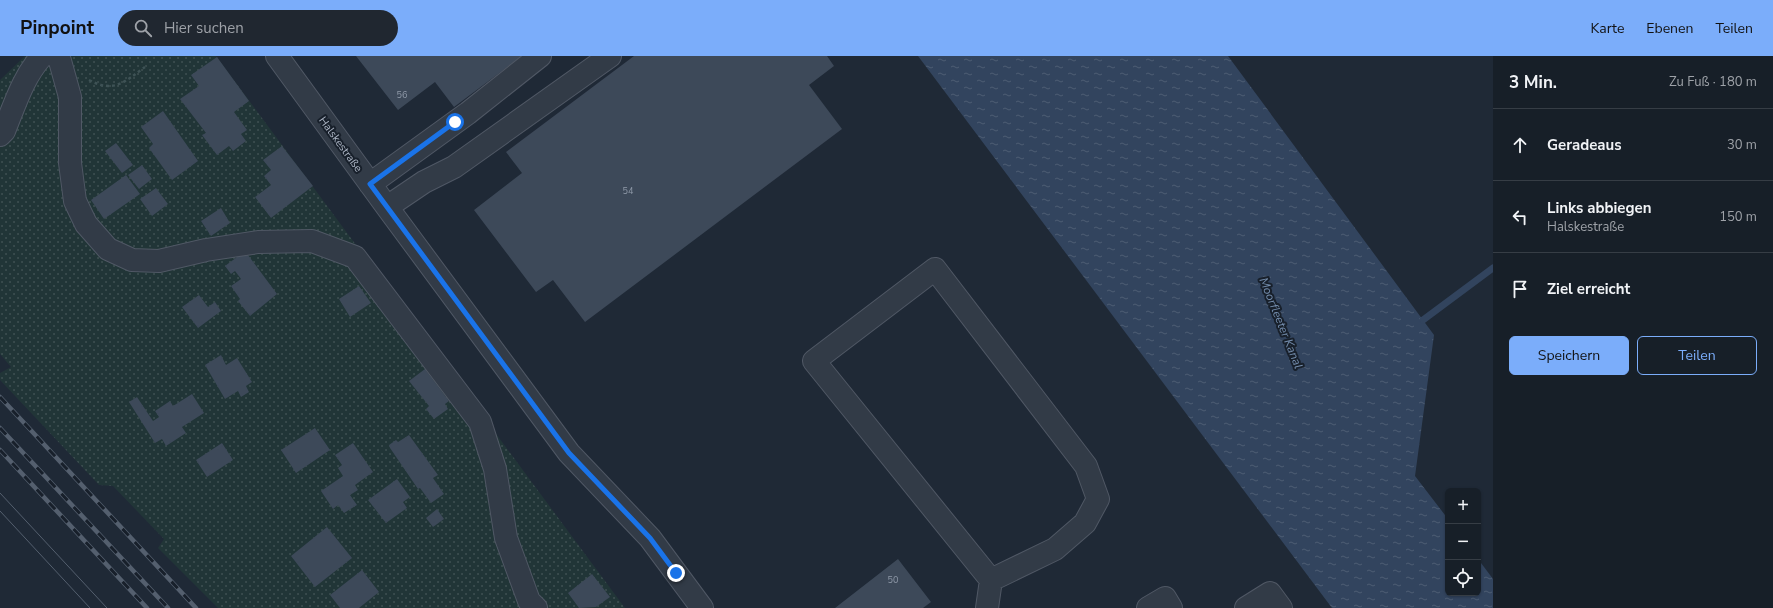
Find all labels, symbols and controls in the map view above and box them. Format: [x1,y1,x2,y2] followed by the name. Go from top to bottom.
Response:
[118,10,398,46] search box
[20,15,94,41] text: Pinpoint
[132,17,154,39] icon: search
[164,18,244,38] text: Hier suchen
[1591,19,1624,38] text: Karte
[1646,19,1693,38] text: Ebenen
[1715,19,1753,38] text: Teilen
[1509,71,1557,94] text: 3 Min.
[1669,73,1757,91] text: Zu Fuß · 180 m
[397,89,407,101] house number: 56
[315,113,366,175] street label: Halskestraße
[446,113,464,131] route start
[1509,134,1531,156] icon: ahead
[1547,135,1622,155] text: Geradeaus
[1727,136,1757,154] text: 30 m
[623,185,634,197] house number: 54
[1547,198,1651,218] text: Links abbiegen
[1509,206,1531,228] icon: left
[1719,208,1757,226] text: 150 m
[1547,218,1624,236] text: Halskestraße
[1255,275,1307,371] water label: Moorfleeter Kanal
[1509,278,1531,300] icon: arrive
[1547,279,1630,299] text: Ziel erreicht
[1509,336,1629,375] button: Speichern
[1637,336,1757,375] button: Teilen
[1445,488,1481,596] map controls
[1445,488,1481,524] button: +
[1445,524,1481,560] button: −
[1445,560,1481,596] button: locate
[667,564,685,582] route end
[888,574,898,586] house number: 50

